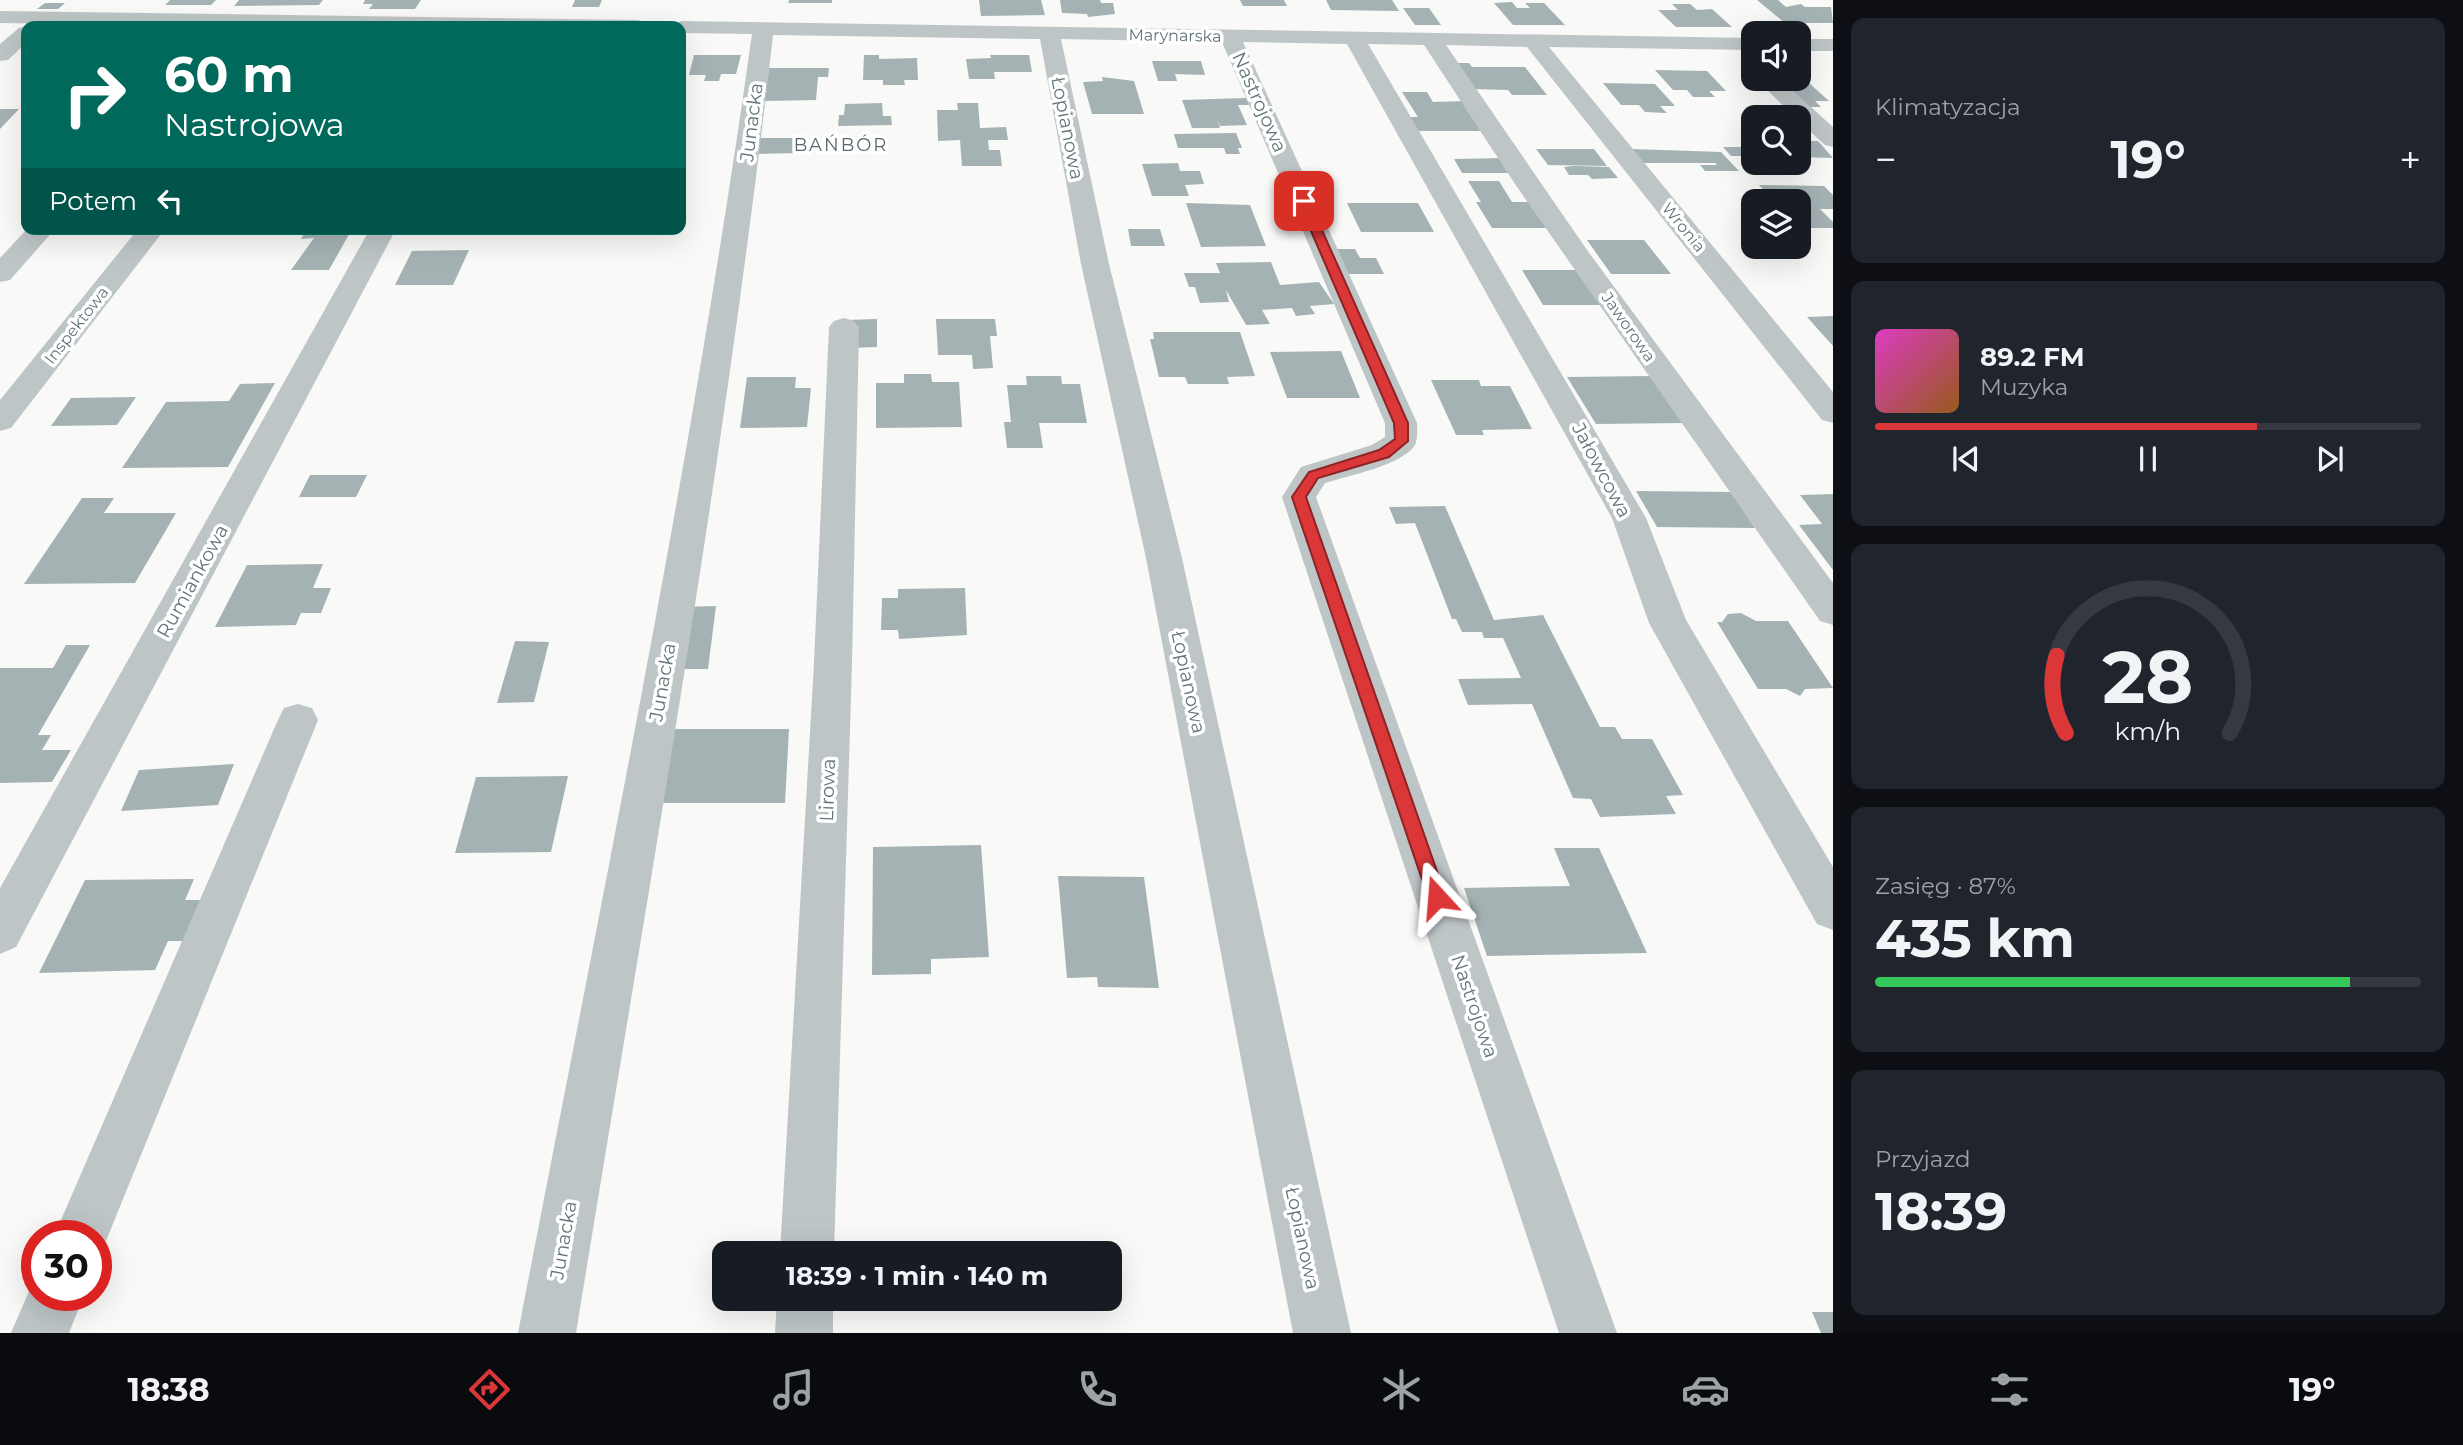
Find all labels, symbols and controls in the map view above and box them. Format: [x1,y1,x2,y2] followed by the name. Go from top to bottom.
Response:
[1741,21,1811,259] map controls
[1741,21,1811,91] button: sound
[1128,25,1222,46] street label: Marynarska
[164,45,294,104] text: 60 m
[49,49,140,140] icon: right
[1227,49,1292,156] street label: Nastrojowa
[1046,75,1089,181] street label: Łopianowa
[735,81,768,164] street label: Junacka
[1875,93,2021,121] text: Klimatyzacja
[164,105,345,144] text: Nastrojowa
[1741,105,1811,175] button: search
[2110,128,2186,191] text: 19°
[794,134,888,156] district label: BAŃBÓR
[1875,136,1897,183] text: −
[2399,136,2421,183] text: +
[1274,171,1334,231] pin
[151,182,189,220] icon: left
[1285,182,1323,220] icon: arrive
[49,185,137,217] text: Potem
[1741,189,1811,259] button: layers
[1658,199,1709,256] street label: Wronia
[40,283,112,368] street label: Inspektowa
[1597,288,1659,366] street label: Jaworowa
[1980,341,2085,373] text: 89.2 FM
[1980,373,2068,401] text: Muzyka
[1567,418,1636,521] street label: Jałowcowa
[1947,440,1985,478] icon: previous
[2129,440,2167,478] icon: pause
[2311,440,2349,478] icon: next
[152,521,233,642] street label: Rumiankowa
[1166,629,1211,735] street label: Łopianowa
[2103,633,2194,721] text: 28
[644,641,681,724] street label: Junacka
[2115,715,2181,745] text: km/h
[815,758,840,822] street label: Lirowa
[1400,860,1474,934] position arrow
[1875,872,2016,900] text: Zasięg · 87%
[1875,907,2075,970] text: 435 km
[1446,952,1503,1061] street label: Nastrojowa
[1875,1145,1971,1173] text: Przyjazd
[1875,1180,2007,1243] text: 18:39
[1280,1185,1325,1291] street label: Łopianowa
[545,1199,582,1282] street label: Junacka
[21,1220,112,1311] speed limit sign: 30
[786,1260,1048,1292] text: 18:39 · 1 min · 140 m
[465,1365,514,1414] icon: directions
[769,1365,818,1414] icon: music
[1073,1365,1122,1414] icon: phone
[1377,1365,1426,1414] icon: climate
[1681,1365,1730,1414] icon: car
[1985,1365,2034,1414] icon: filters
[128,1370,210,1409] text: 18:38
[2289,1370,2335,1409] text: 19°

